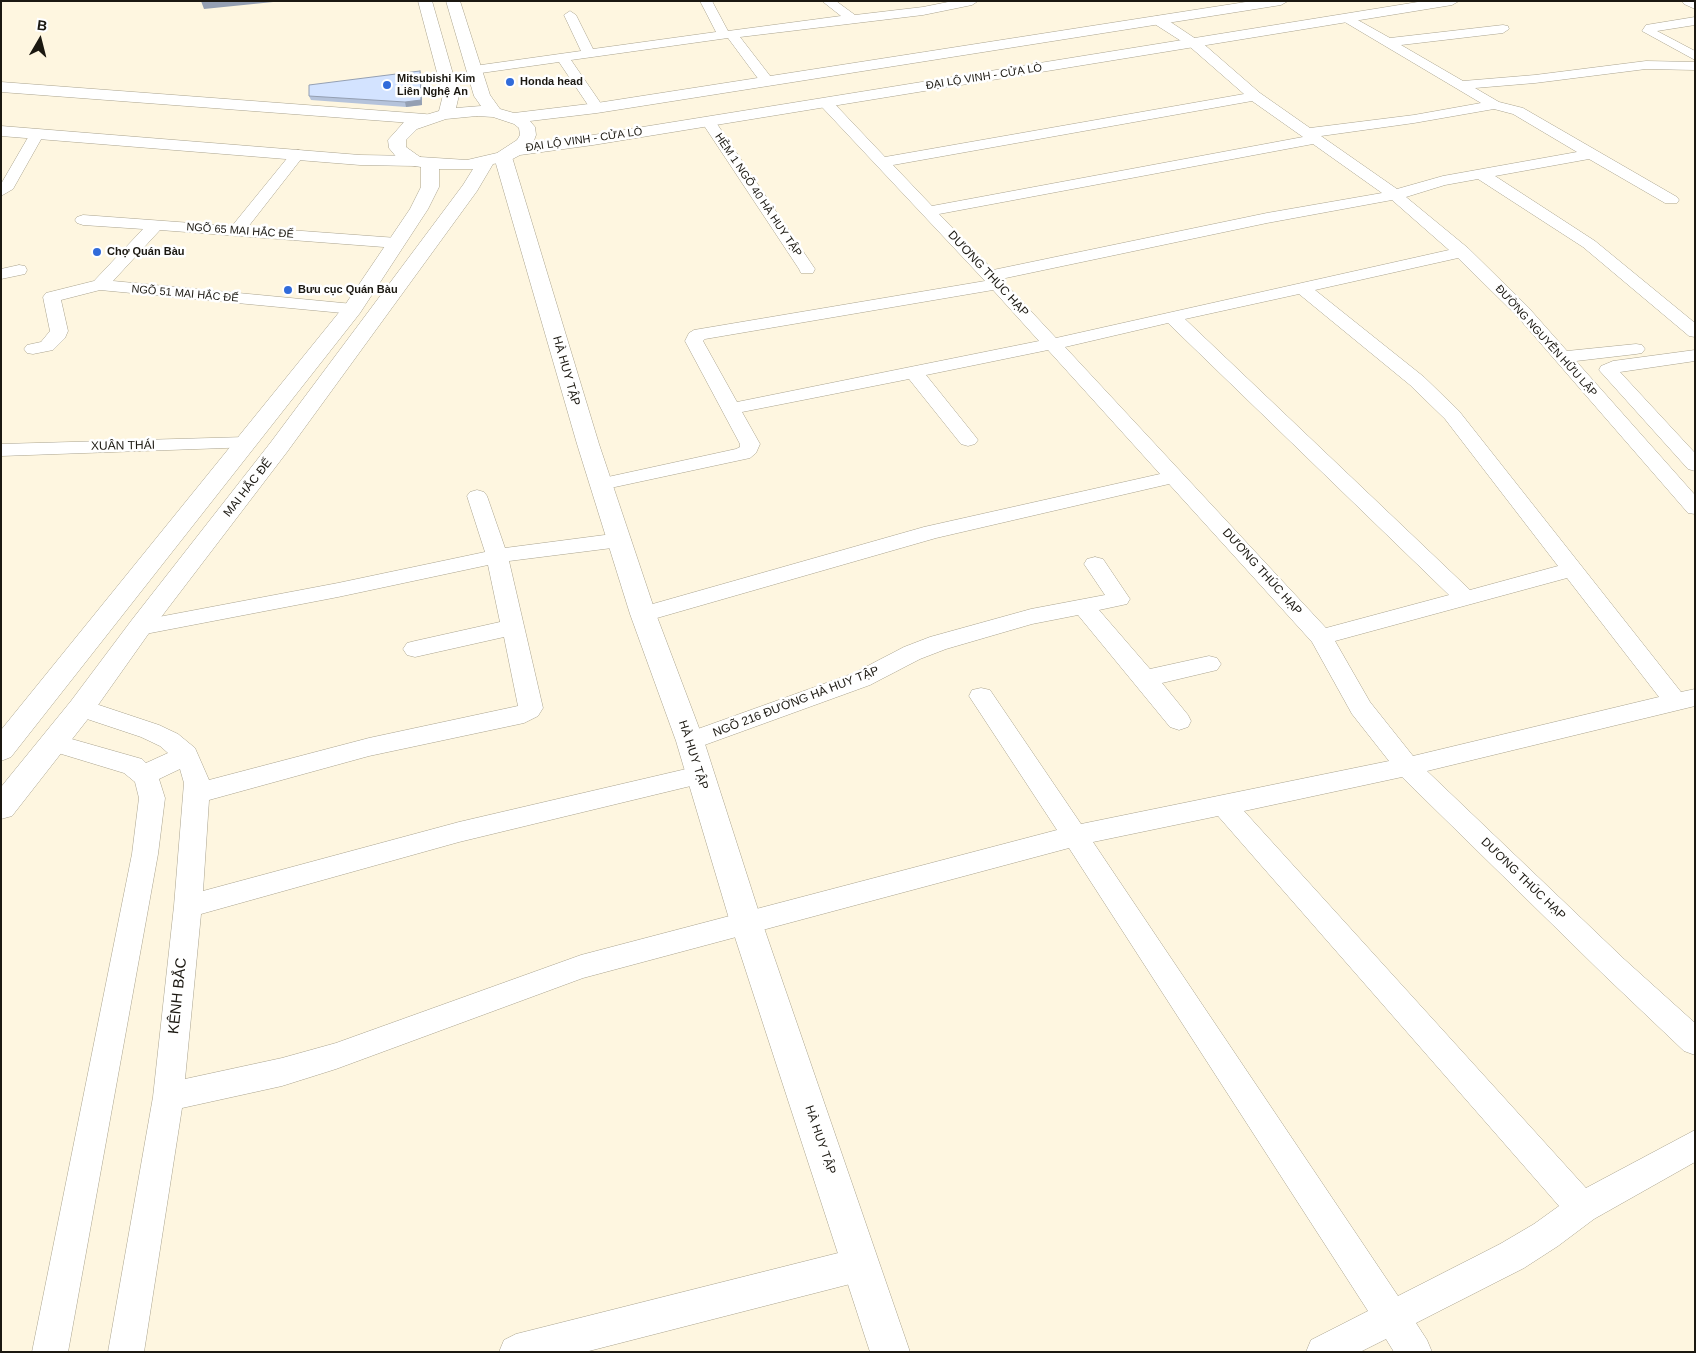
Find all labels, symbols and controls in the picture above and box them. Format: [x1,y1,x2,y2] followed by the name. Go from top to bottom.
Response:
[15,15,65,65] north arrow
[36,17,48,34] text: B
[925,61,1043,93] street label: ĐẠI LỘ VINH - CỬA LÒ
[397,72,475,98] place label: Mitsubishi Kim Liên Nghệ An
[520,75,583,89] place label: Honda head
[504,76,516,88] marker: Honda head
[381,79,393,91] marker: Mitsubishi Kim Liên Nghệ An
[525,125,643,155] street label: ĐẠI LỘ VINH - CỬA LÒ
[712,131,804,259] street label: HẺM 1 NGÕ 40 HÀ HUY TẬP
[186,221,294,241] street label: NGÕ 65 MAI HẮC ĐẾ
[945,228,1031,320] street label: DƯƠNG THÚC HẠP
[107,245,184,259] place label: Chợ Quán Bàu
[91,246,103,258] marker: Chợ Quán Bàu
[1492,282,1600,400] street label: ĐƯỜNG NGUYỄN HỮU LẬP
[131,283,239,305] street label: NGÕ 51 MAI HẮC ĐẾ
[298,283,398,297] place label: Bưu cục Quán Bàu
[282,284,294,296] marker: Bưu cục Quán Bàu
[549,334,583,408] street label: HÀ HUY TẬP
[91,438,155,454] street label: XUÂN THÁI
[221,456,275,520] street label: MAI HẮC ĐẾ
[1219,526,1305,618] street label: DƯƠNG THÚC HẠP
[711,664,881,740] street label: NGÕ 216 ĐƯỜNG HÀ HUY TẬP
[675,719,711,791] street label: HÀ HUY TẬP
[1478,835,1568,923] street label: DƯƠNG THÚC HẠP
[165,957,191,1035] street label: KÊNH BẮC
[801,1104,839,1176] street label: HÀ HUY TẬP

